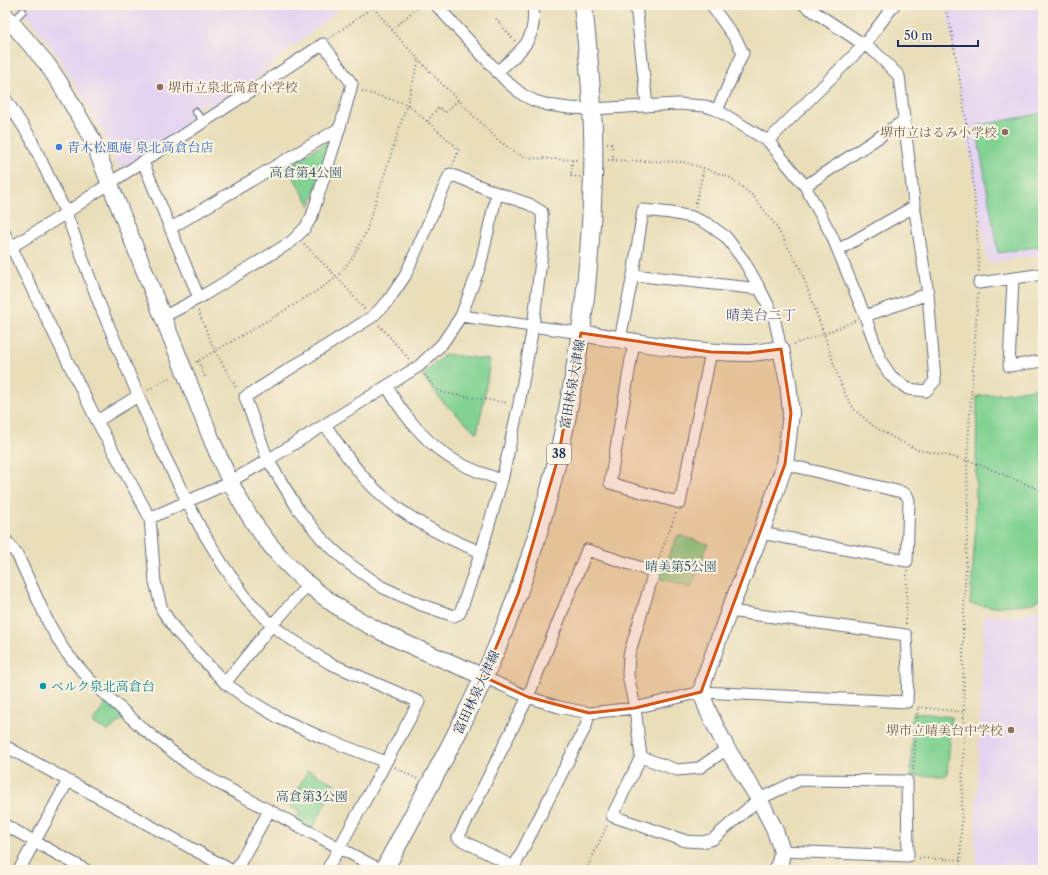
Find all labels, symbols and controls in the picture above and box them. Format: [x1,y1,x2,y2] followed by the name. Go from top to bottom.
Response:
[898,22,978,48] scale bar
[904,28,933,43] text: 50 m
[168,79,298,95] place label: 堺市立泉北高倉小学校
[155,82,165,92] marker: 堺市立泉北高倉小学校
[880,124,997,140] place label: 堺市立はるみ小学校
[1000,127,1010,137] marker: 堺市立はるみ小学校
[67,139,213,155] place label: 青木松風庵 泉北高倉台店
[54,142,64,152] marker: 青木松風庵 泉北高倉台店
[270,164,342,180] park label: 高倉第4公園
[726,306,796,324] district label: 晴美台二丁
[556,338,588,430] street label: 富田林泉大津線
[547,444,571,464] road number: 38
[645,558,717,574] park label: 晴美第5公園
[450,647,502,737] street label: 富田林泉大津線
[51,678,155,694] place label: ベルク泉北高倉台
[38,681,48,691] marker: ベルク泉北高倉台
[886,722,1003,738] place label: 堺市立晴美台中学校
[1006,725,1016,735] marker: 堺市立晴美台中学校
[276,788,348,804] park label: 高倉第3公園

